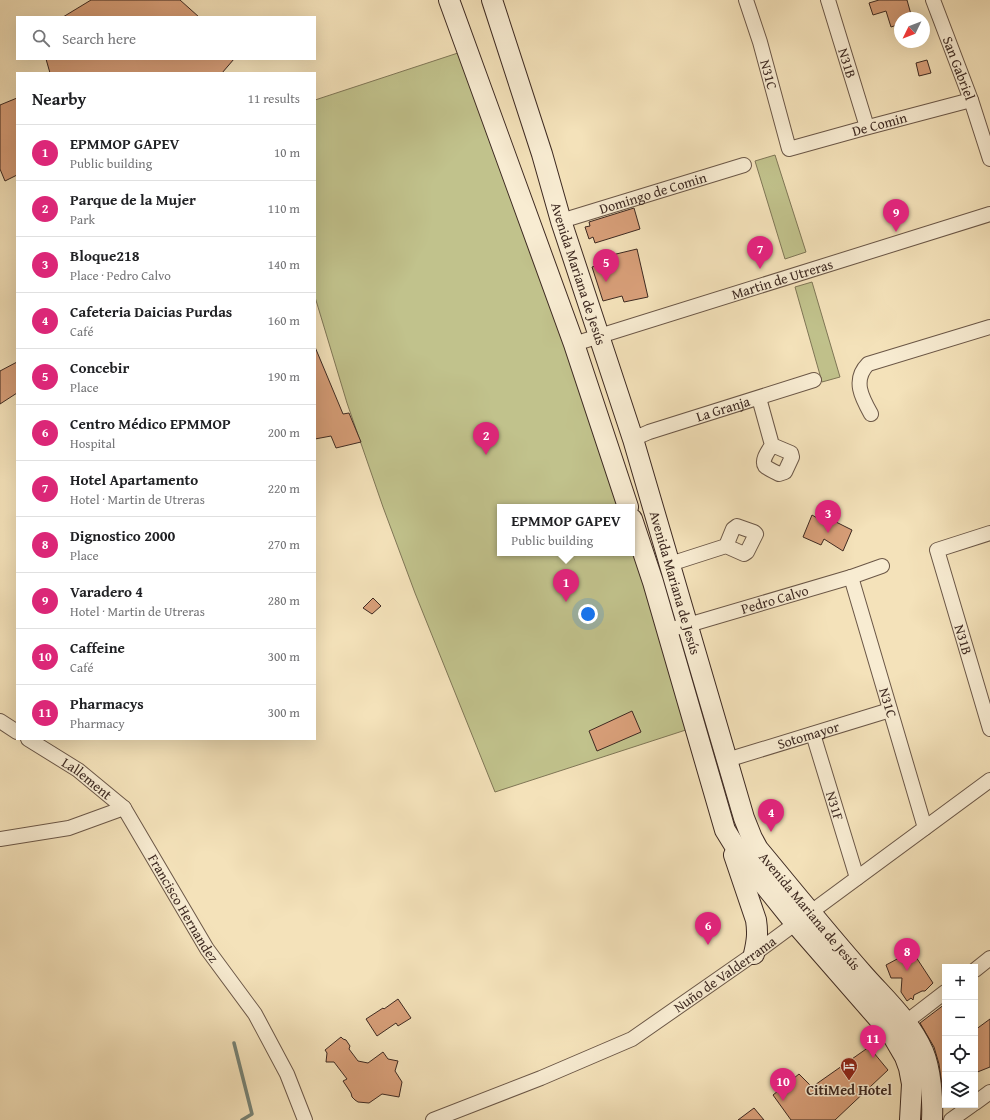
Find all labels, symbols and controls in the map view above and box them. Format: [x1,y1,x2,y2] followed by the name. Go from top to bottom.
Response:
[894,12,930,48] north arrow
[16,16,316,60] search box
[30,27,52,49] icon: search
[62,28,136,49] text: Search here
[938,33,980,103] street label: San Gabriel
[833,46,861,81] street label: N31B
[755,57,783,92] street label: N31C
[32,86,86,111] text: Nearby
[248,89,300,108] text: 11 results
[850,107,909,141] street label: De Comin
[70,133,180,154] text: EPMMOP GAPEV
[42,143,48,162] text: 1
[274,143,300,162] text: 10 m
[70,154,152,173] text: Public building
[597,167,709,219] street label: Domingo de Comin
[70,189,196,210] text: Parque de la Mujer
[42,199,48,218] text: 2
[268,199,300,218] text: 110 m
[883,199,909,232] pin: 9
[546,200,611,348] street label: Avenida Mariana de Jesús
[70,210,95,229] text: Park
[747,236,773,269] pin: 7
[70,245,140,266] text: Bloque218
[593,249,619,282] pin: 5
[729,254,835,304] street label: Martin de Utreras
[42,255,48,274] text: 3
[268,255,300,274] text: 140 m
[70,266,171,285] text: Place · Pedro Calvo
[70,301,232,322] text: Cafeteria Daicias Purdas
[42,311,48,330] text: 4
[268,311,300,330] text: 160 m
[70,322,93,341] text: Café
[70,357,129,378] text: Concebir
[42,367,48,386] text: 5
[268,367,300,386] text: 190 m
[70,378,99,397] text: Place
[694,391,753,427] street label: La Granja
[70,413,231,434] text: Centro Médico EPMMOP
[473,422,499,455] pin: 2
[42,423,48,442] text: 6
[268,423,300,442] text: 200 m
[70,434,115,453] text: Hospital
[70,469,198,490] text: Hotel Apartamento
[42,479,48,498] text: 7
[268,479,300,498] text: 220 m
[70,490,205,509] text: Hotel · Martin de Utreras
[815,500,841,533] pin: 3
[497,504,635,556] popup
[645,509,706,657] street label: Avenida Mariana de Jesús
[511,510,621,531] text: EPMMOP GAPEV
[70,525,175,546] text: Dignostico 2000
[511,531,593,550] text: Public building
[42,535,48,554] text: 8
[268,535,300,554] text: 270 m
[70,546,99,565] text: Place
[553,569,579,602] pin: 1
[739,580,811,619] street label: Pedro Calvo
[70,581,143,602] text: Varadero 4
[42,591,48,610] text: 9
[268,591,300,610] text: 280 m
[70,602,205,621] text: Hotel · Martin de Utreras
[578,604,598,624] your location
[950,622,977,657] street label: N31B
[70,637,125,658] text: Caffeine
[38,647,52,666] text: 10
[268,647,300,666] text: 300 m
[70,658,93,677] text: Café
[874,685,902,720] street label: N31C
[70,693,144,714] text: Pharmacys
[38,703,52,722] text: 11
[268,703,300,722] text: 300 m
[70,714,125,733] text: Pharmacy
[775,716,842,754] street label: Sotomayor
[58,752,116,804] street label: Lallement
[821,789,849,823] street label: N31F
[758,799,784,832] pin: 4
[754,848,865,975] street label: Avenida Mariana de Jesús
[143,850,224,967] street label: Francisco Hernandez
[695,912,721,945] pin: 6
[669,931,780,1017] street label: Nuño de Valderrama
[894,938,920,971] pin: 8
[942,964,978,1108] map controls
[942,964,978,1000] button: +
[942,1000,978,1036] button: −
[860,1025,886,1058] pin: 11
[942,1036,978,1072] button: locate
[839,1056,859,1081] hotel icon: CitiMed Hotel
[770,1068,796,1101] pin: 10
[942,1072,978,1108] button: layers
[806,1080,892,1100] place label: CitiMed Hotel

